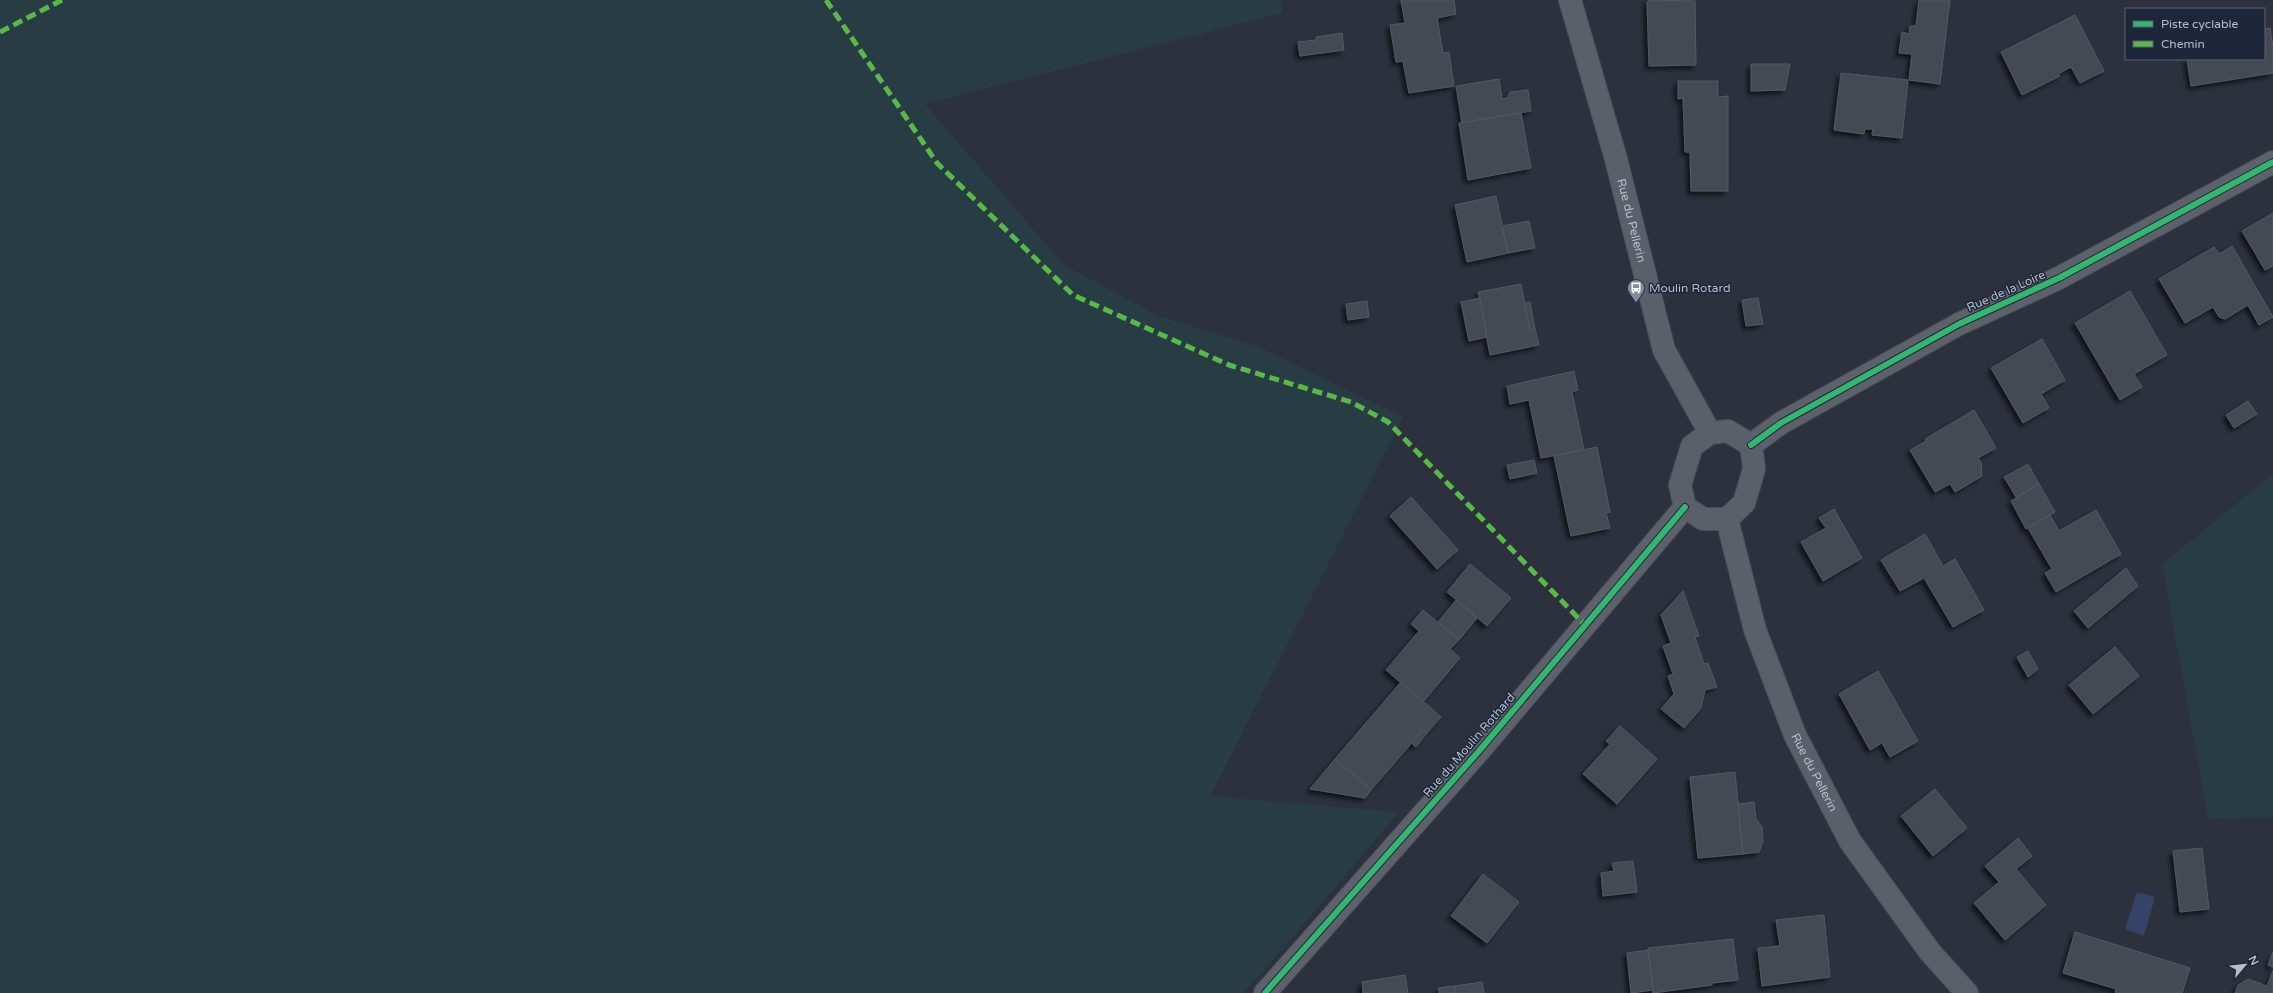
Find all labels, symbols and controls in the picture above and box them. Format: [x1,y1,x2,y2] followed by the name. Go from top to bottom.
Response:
[2125,8,2265,60] legend
[2161,17,2239,31] text: Piste cyclable
[2161,37,2205,51] text: Chemin
[1614,177,1649,264] street label: Rue du Pellerin
[1965,267,2048,315] street label: Rue de la Loire
[1626,278,1646,303] bus stop icon: Moulin Rotard
[1649,281,1731,295] place label: Moulin Rotard
[1420,690,1518,800] street label: Rue du Moulin Rothard
[1788,731,1840,814] street label: Rue du Pellerin
[2225,945,2265,985] north arrow
[2246,954,2261,967] text: N

